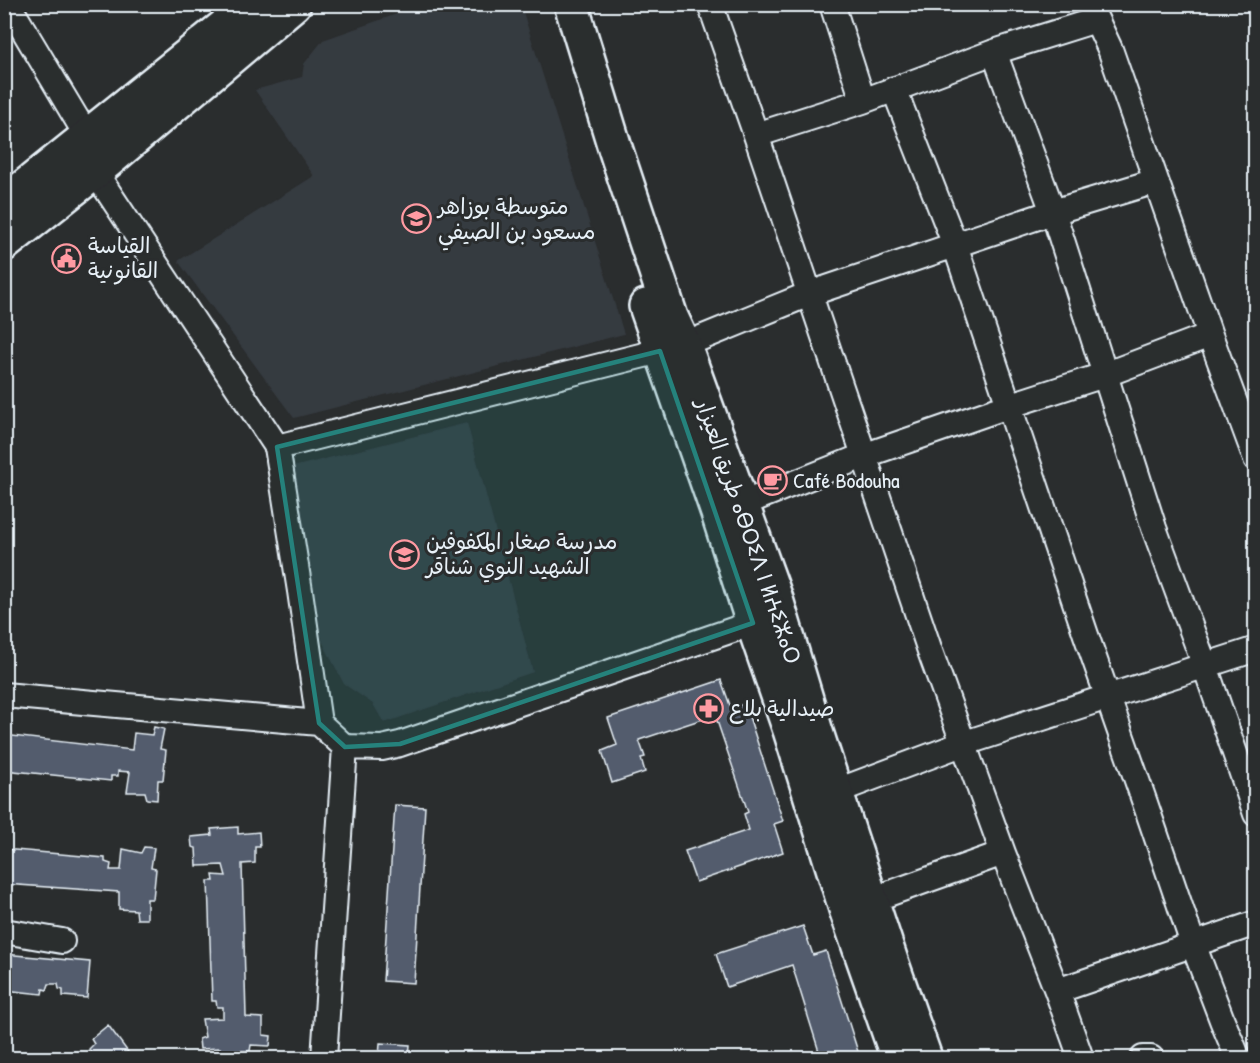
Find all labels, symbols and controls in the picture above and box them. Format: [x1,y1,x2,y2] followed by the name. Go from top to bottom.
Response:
[436,191,595,251] place label: متوسطة بوزاهر مسعود بن الصيفي
[401,203,433,235] school or university icon: متوسطة بوزاهر مسعود بن الصيفي
[88,230,158,285] place label: القياسة القانونية
[51,242,83,274] public building icon: القياسة القانونية
[689,392,809,668] street label: طريق العيزار ⴰⴱⵔⵉⴷ ⵏ ⵍⵄⵉⵣⴰⵔ
[756,464,788,496] cafe icon: Café Bodouha
[793,465,900,495] place label: Café Bodouha
[424,526,618,583] place label: مدرسة صغار المكفوفين الشهيد النوي شناقر
[389,538,421,570] school or university icon: مدرسة صغار المكفوفين الشهيد النوي شناقر
[692,692,724,724] pharmacy icon: صيدالية بلاع
[729,693,835,724] place label: صيدالية بلاع

